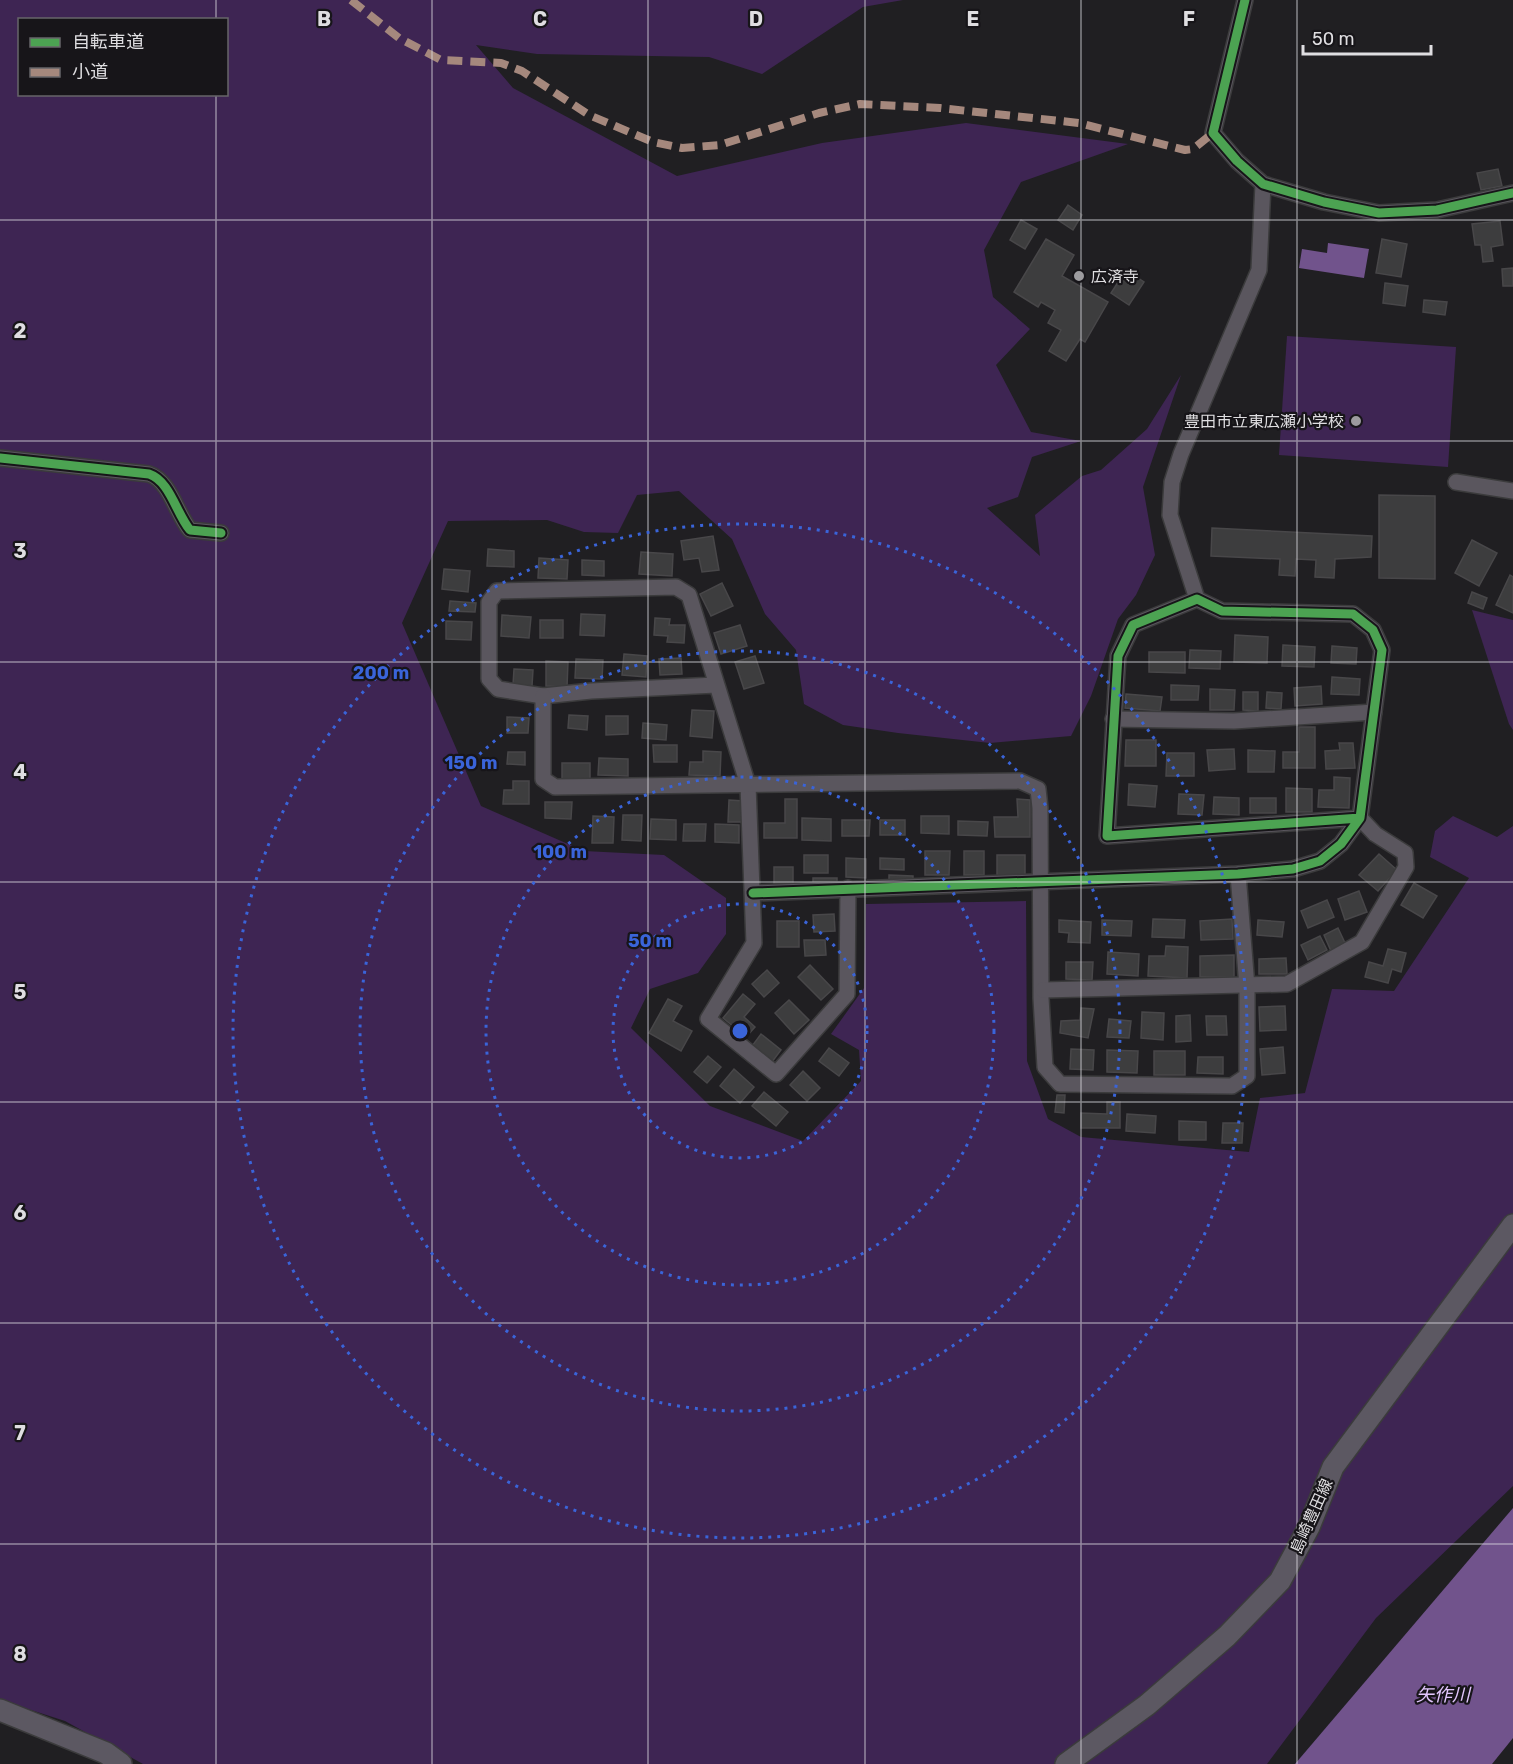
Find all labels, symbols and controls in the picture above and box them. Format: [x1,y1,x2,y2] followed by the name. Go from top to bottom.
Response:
[317,7,331,31] text: B
[533,7,547,31] text: C
[749,7,763,31] text: D
[967,7,979,31] text: E
[1183,7,1195,31] text: F
[18,18,228,96] legend
[1303,18,1430,56] scale bar
[1312,28,1355,50] text: 50 m
[72,31,144,53] text: 自転車道
[72,61,108,83] text: 小道
[1091,267,1139,286] place label: 広済寺
[1072,269,1086,283] marker: 広済寺
[14,319,27,343] text: 2
[1184,412,1344,431] place label: 豊田市立東広瀬小学校
[1349,414,1363,428] marker: 豊田市立東広瀬小学校
[13,539,27,563] text: 3
[353,662,409,684] text: 200 m
[444,752,498,774] text: 150 m
[13,760,27,784] text: 4
[533,841,587,863] text: 100 m
[628,930,672,952] text: 50 m
[14,980,27,1004] text: 5
[730,1021,750,1041] centre of rings
[13,1201,27,1225] text: 6
[14,1421,26,1445] text: 7
[1287,1476,1336,1557] street label: 島崎豊田線
[13,1642,27,1666] text: 8
[1416,1684,1472,1706] water label: 矢作川

